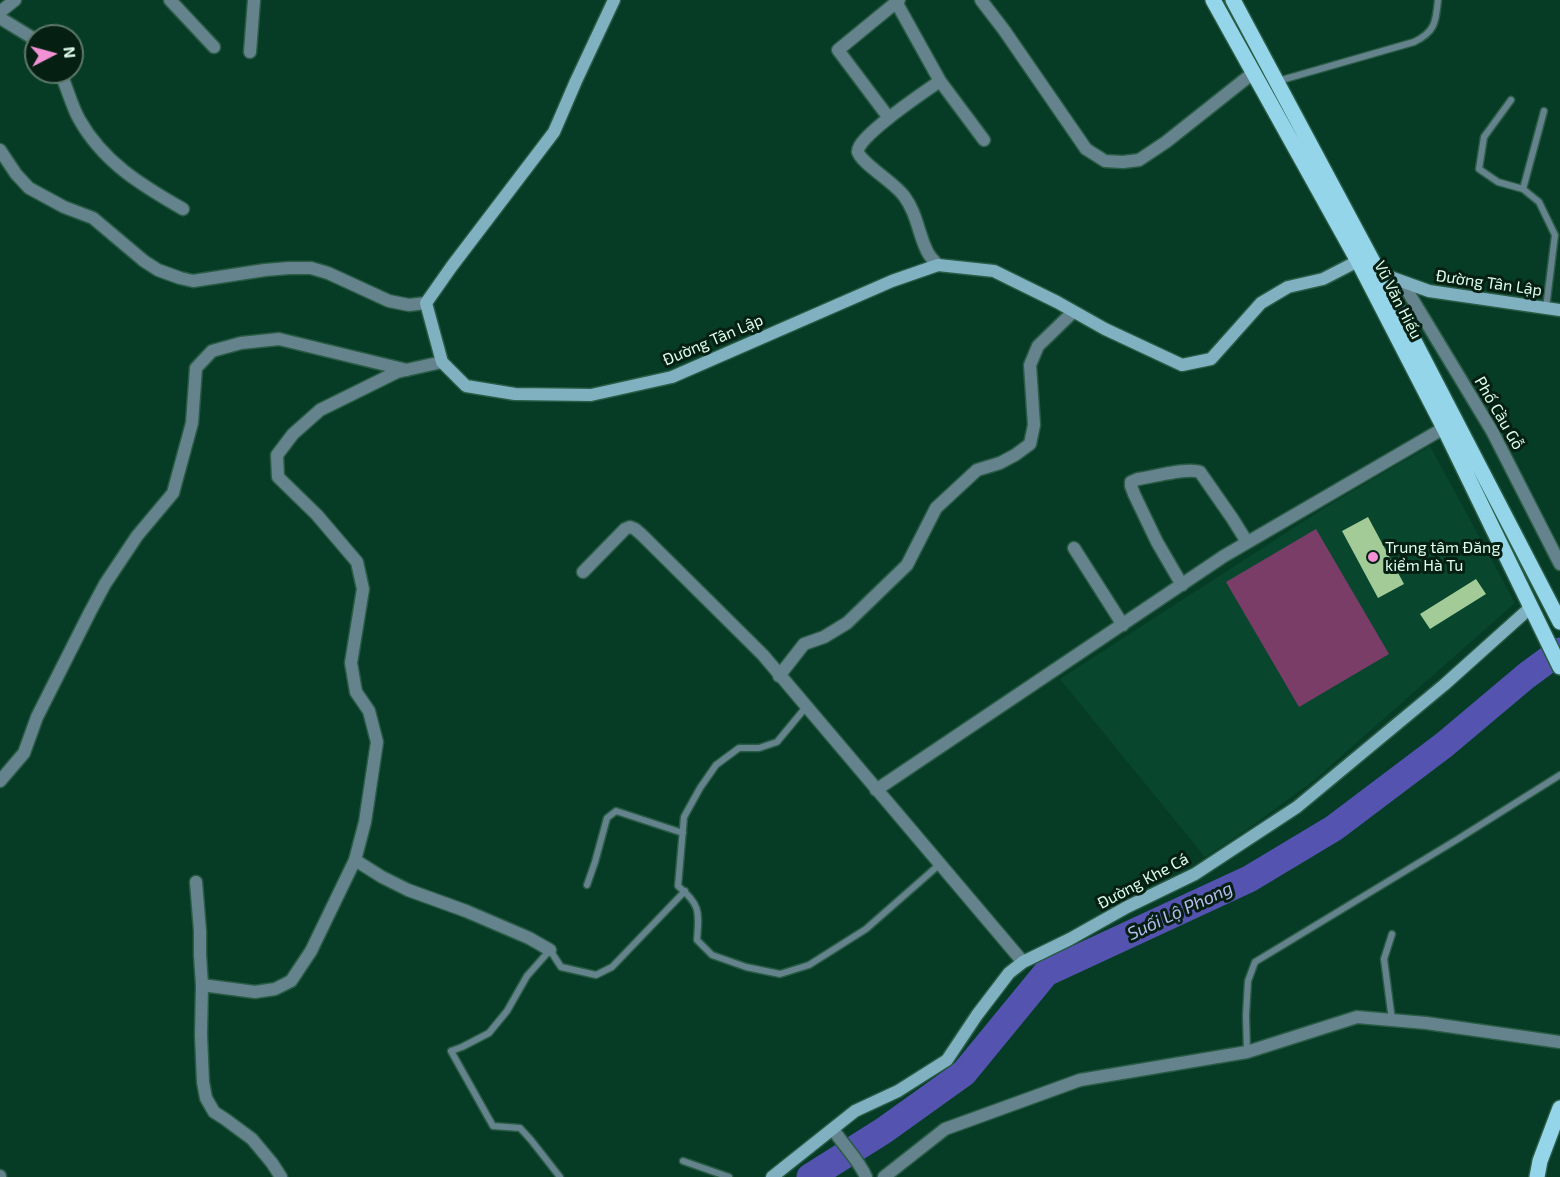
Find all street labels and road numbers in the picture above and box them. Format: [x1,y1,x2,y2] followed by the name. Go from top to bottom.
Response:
[1370,258,1426,342] street label: Vũ Văn Hiếu
[1435,266,1543,300] street label: Đường Tân Lập
[660,310,766,370] street label: Đường Tân Lập
[1470,373,1528,453] street label: Phố Cầu Gỗ
[1094,849,1192,913] street label: Đường Khe Cá

